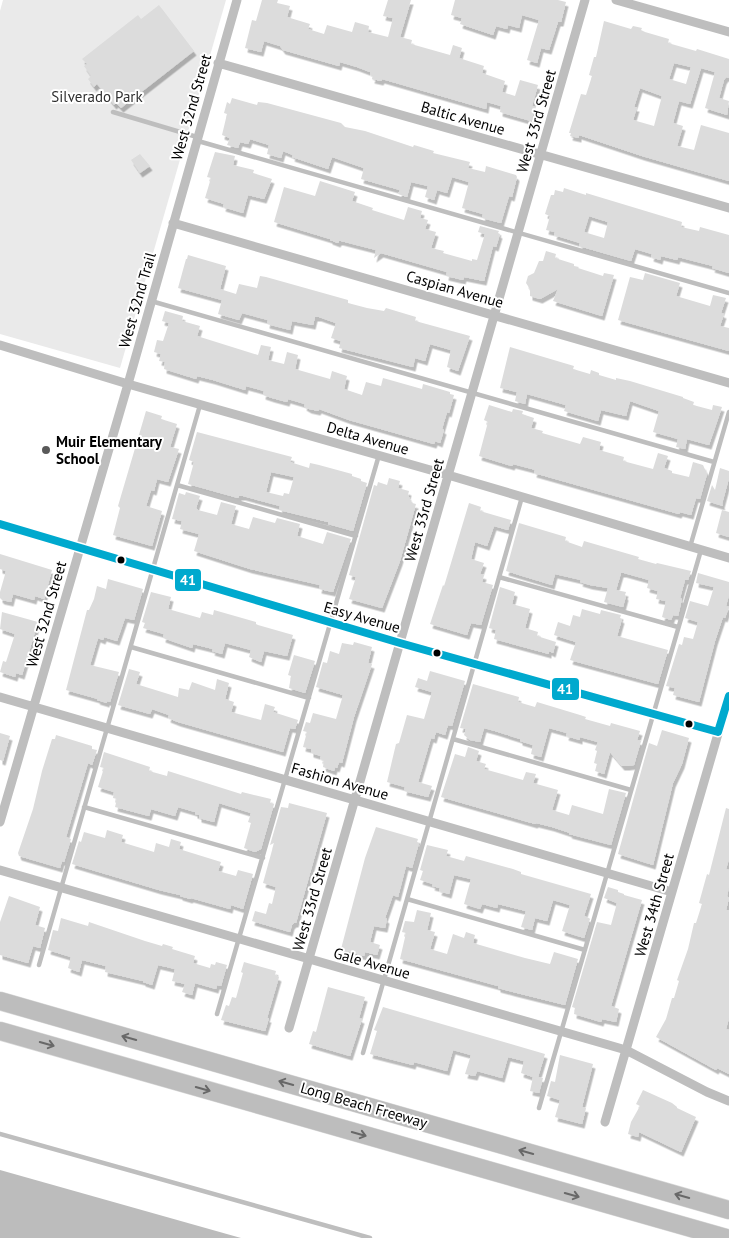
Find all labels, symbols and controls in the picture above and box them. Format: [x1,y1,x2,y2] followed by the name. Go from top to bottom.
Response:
[167,52,215,162] street label: West 32nd Street
[512,67,560,175] street label: West 33rd Street
[51,87,143,106] park label: Silverado Park
[419,97,507,139] street label: Baltic Avenue
[114,249,160,350] street label: West 32nd Trail
[404,266,506,312] street label: Caspian Avenue
[325,417,411,459] street label: Delta Avenue
[56,432,163,468] place label: Muir Elementary School
[40,444,52,456] marker: Muir Elementary School
[400,456,448,564] street label: West 33rd Street
[116,555,126,565] unlabelled marker
[22,559,70,669] street label: West 32nd Street
[174,568,202,592] line badge: 41
[180,571,196,589] text: 41
[322,597,402,637] street label: Easy Avenue
[432,648,442,658] unlabelled marker
[551,677,580,701] line badge: 41
[557,680,573,698] text: 41
[684,719,694,729] unlabelled marker
[289,758,391,804] street label: Fashion Avenue
[288,845,336,953] street label: West 33rd Street
[630,851,678,959] street label: West 34th Street
[331,943,413,983] street label: Gale Avenue
[122,1033,138,1042] one-way arrow
[38,1040,54,1050] one-way arrow
[278,1077,294,1087] one-way arrow
[298,1078,430,1132] street label: Long Beach Freeway
[195,1085,211,1095] one-way arrow
[351,1130,367,1140] one-way arrow
[518,1146,534,1156] one-way arrow
[563,1191,579,1200] one-way arrow
[675,1191,691,1201] one-way arrow

